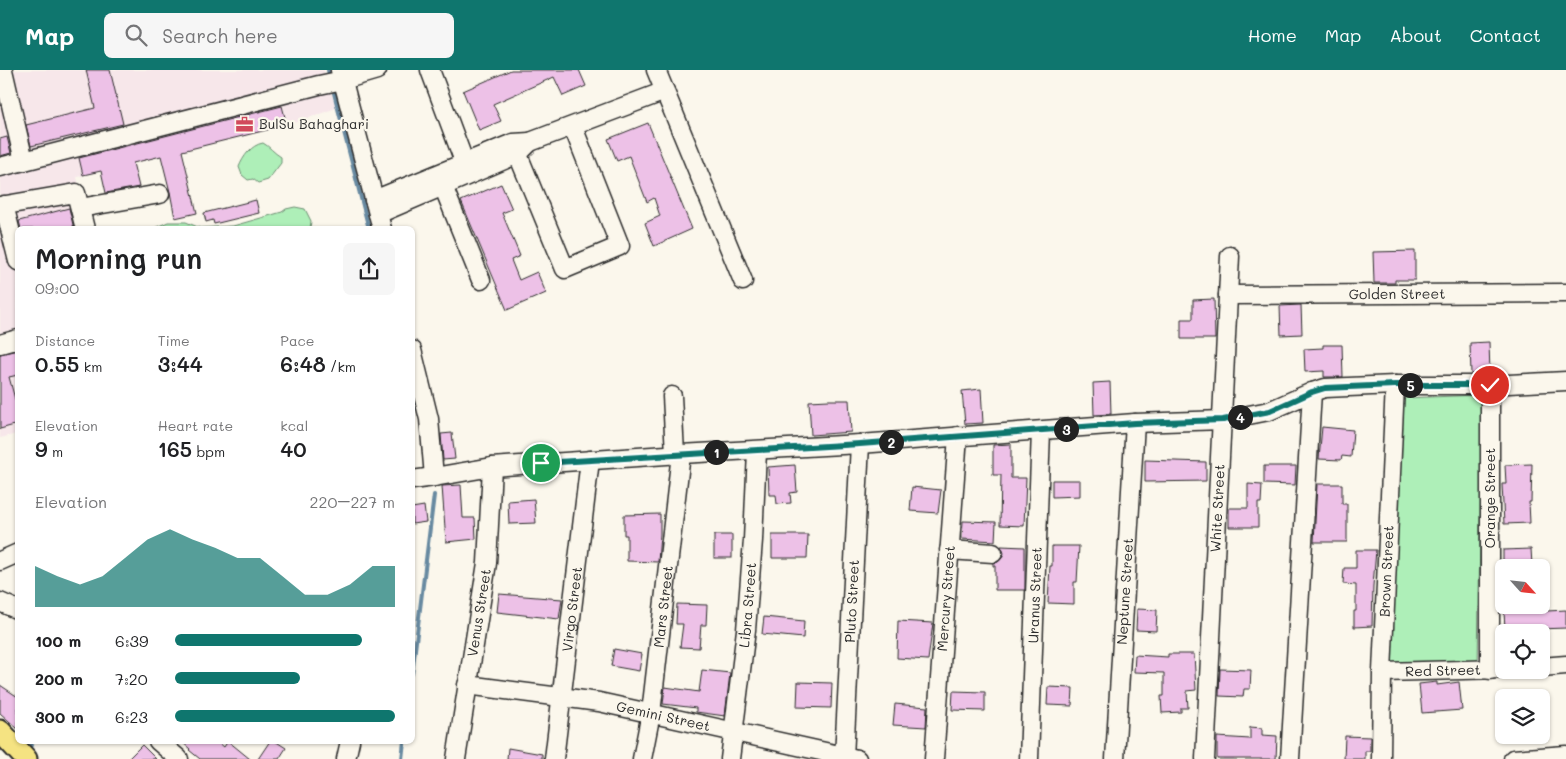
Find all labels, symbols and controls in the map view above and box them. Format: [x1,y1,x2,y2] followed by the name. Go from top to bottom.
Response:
[104,13,454,58] search box
[25,20,74,51] text: Map
[122,21,150,49] icon: search
[162,23,278,48] text: Search here
[1248,23,1297,47] text: Home
[1325,23,1361,47] text: Map
[1389,23,1442,47] text: About
[1470,23,1541,47] text: Contact
[235,114,255,134] office icon: BulSu Bahaghari
[259,114,369,133] place label: BulSu Bahaghari
[35,240,202,276] text: Morning run
[343,243,395,295] button: share
[35,277,79,298] text: 09:00
[1349,284,1445,303] street label: Golden Street
[35,331,95,350] text: Distance
[158,331,190,350] text: Time
[280,331,315,350] text: Pace
[35,350,79,377] text: 0.55
[158,350,203,377] text: 3:44
[280,350,326,377] text: 6:48
[79,357,102,376] text: km
[326,357,356,376] text: /km
[1469,364,1511,406] pin
[1476,371,1504,399] icon: check
[1398,372,1422,398] pin: 5
[1406,376,1415,395] text: 5
[1228,404,1252,430] pin: 4
[1236,408,1245,427] text: 4
[35,416,98,435] text: Elevation
[158,416,233,435] text: Heart rate
[280,416,308,435] text: kcal
[1054,416,1078,442] pin: 3
[1062,420,1071,439] text: 3
[878,430,904,454] pin: 2
[888,433,895,452] text: 2
[35,435,48,462] text: 9
[158,435,192,462] text: 165
[280,435,307,462] text: 40
[704,440,728,464] pin: 1
[48,442,63,461] text: m
[192,442,225,461] text: bpm
[520,442,562,484] pin
[713,443,720,462] text: 1
[1480,448,1499,548] street label: Orange Street
[527,449,555,477] icon: arrive
[1205,464,1229,553] street label: White Street
[35,491,107,512] text: Elevation
[310,491,395,512] text: 220–227 m
[1375,525,1398,617] street label: Brown Street
[1112,537,1137,645] street label: Neptune Street
[932,545,959,652] street label: Mercury Street
[1023,547,1046,644] street label: Uranus Street
[840,559,863,643] street label: Pluto Street
[1495,559,1550,614] north arrow
[1495,559,1550,744] map controls
[734,562,760,649] street label: Libra Street
[649,564,677,649] street label: Mars Street
[557,565,586,653] street label: Virgo Street
[462,567,495,658] street label: Venus Street
[1495,624,1550,679] button: locate
[35,630,81,651] text: 100 m
[115,630,148,651] text: 6:39
[1405,660,1481,680] street label: Red Street
[35,668,83,689] text: 200 m
[115,668,148,689] text: 7:20
[1495,689,1550,744] button: layers
[615,696,712,735] street label: Gemini Street
[35,706,84,727] text: 300 m
[115,706,148,727] text: 6:23

